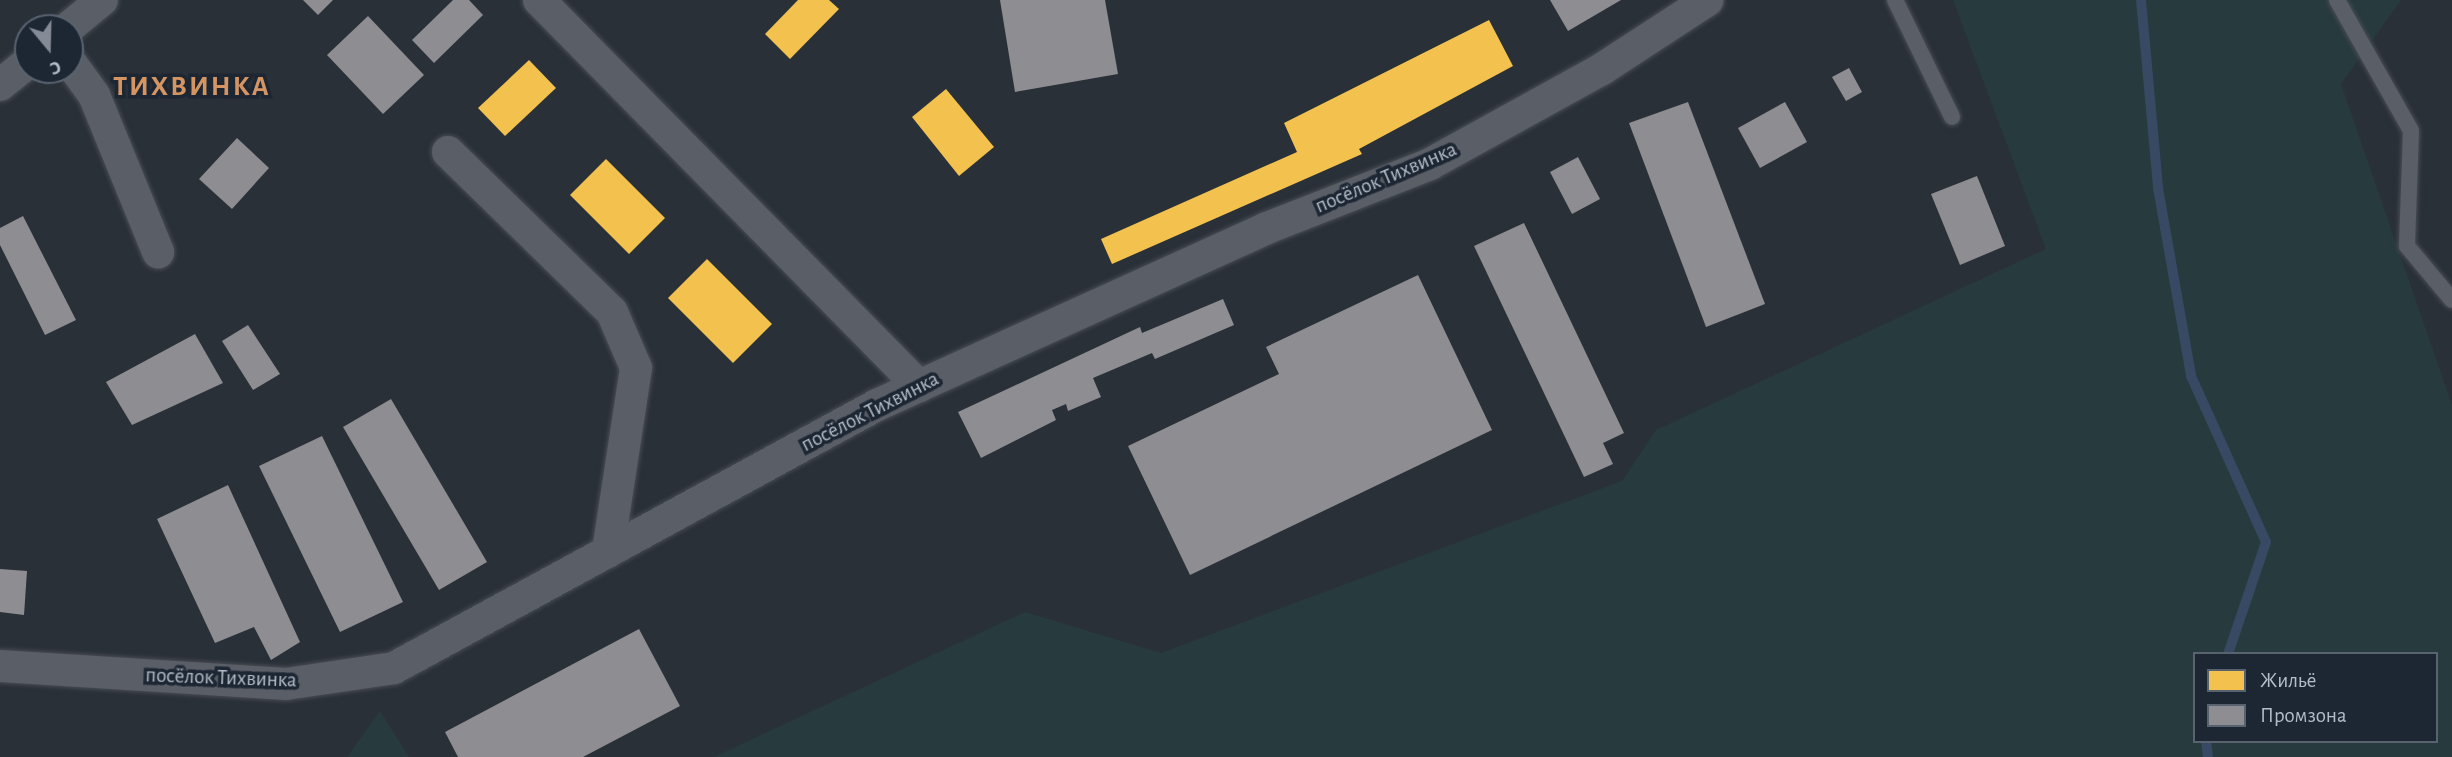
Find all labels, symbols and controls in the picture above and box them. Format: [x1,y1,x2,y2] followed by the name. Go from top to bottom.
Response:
[14,14,84,84] north arrow
[47,57,63,78] text: С
[114,70,270,104] district label: ТИХВИНКА
[1311,137,1461,219] street label: посёлок Тихвинка
[797,366,943,458] street label: посёлок Тихвинка
[2193,652,2438,743] legend
[145,663,297,693] street label: посёлок Тихвинка
[2260,670,2316,691] text: Жильё
[2260,705,2347,726] text: Промзона

